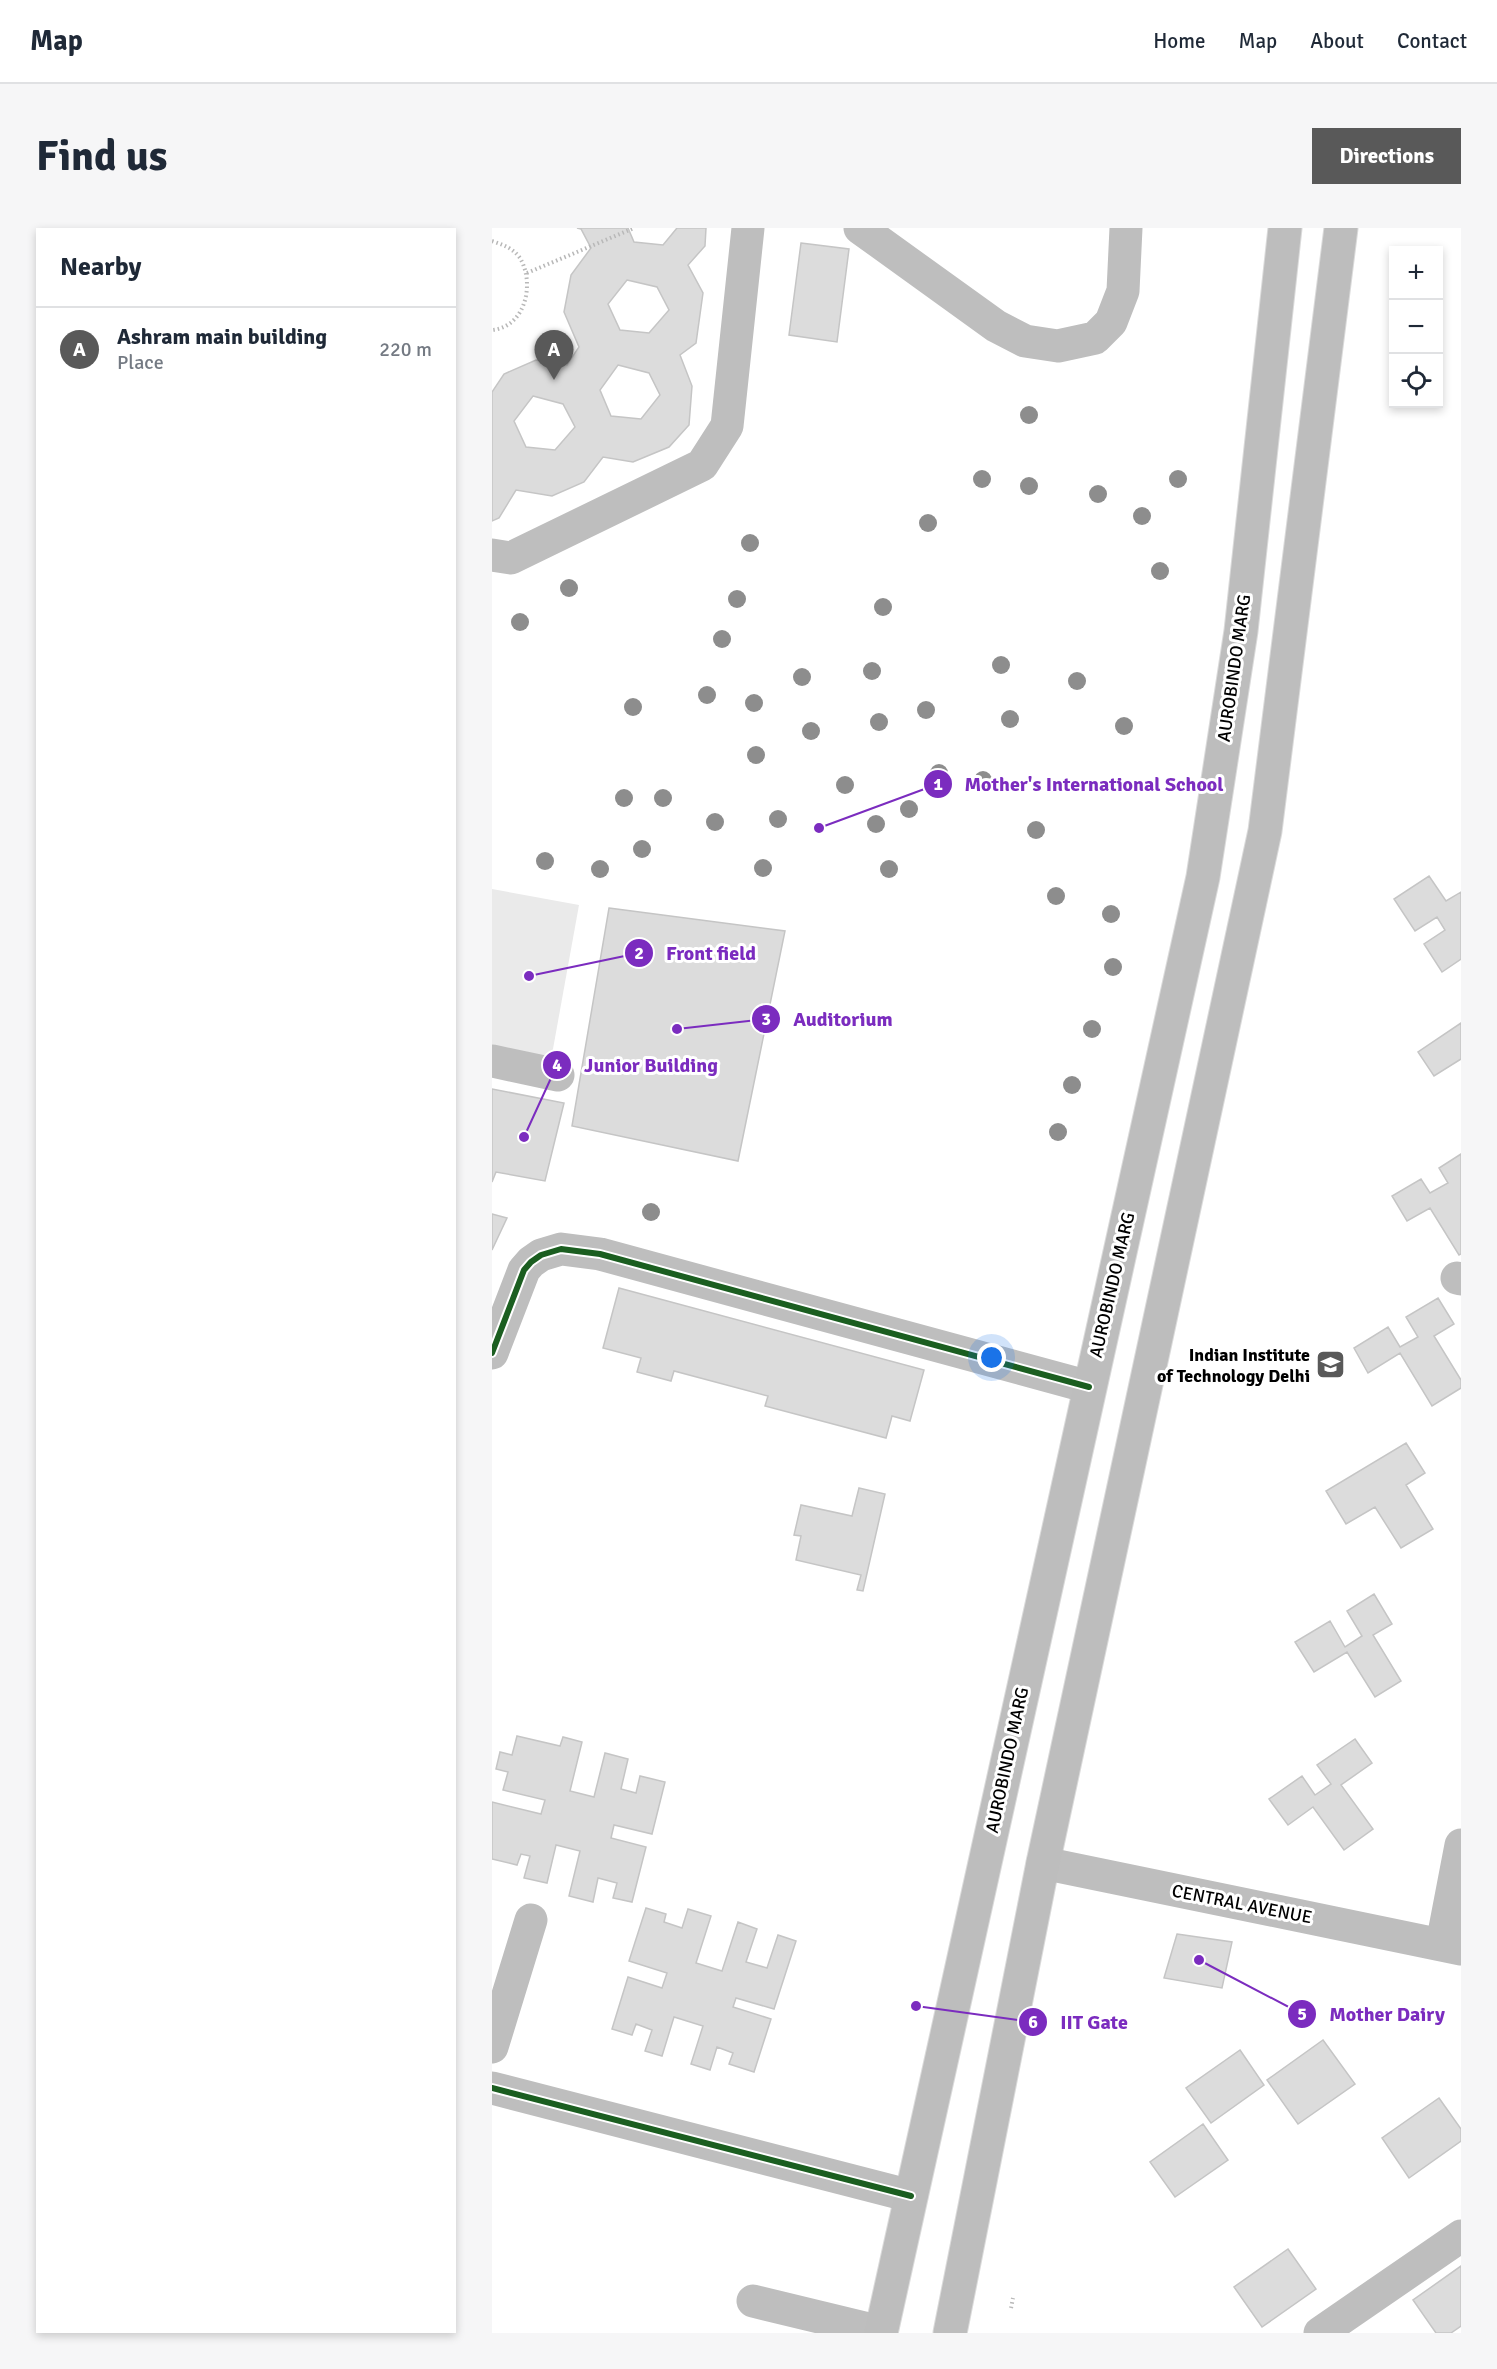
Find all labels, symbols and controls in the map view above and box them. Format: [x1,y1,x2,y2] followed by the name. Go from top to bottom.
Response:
[30,24,83,58] text: Map
[1153,28,1206,54] text: Home
[1239,28,1277,54] text: Map
[1310,28,1364,54] text: About
[1397,28,1467,54] text: Contact
[1312,128,1461,184] button: Directions
[36,131,167,182] text: Find us
[1389,246,1443,408] map controls
[1389,246,1443,300] button: +
[60,251,141,283] text: Nearby
[1389,300,1443,354] button: −
[117,323,327,350] text: Ashram main building
[534,330,574,380] pin: A
[73,337,86,362] text: A
[379,337,432,362] text: 220 m
[117,350,164,375] text: Place
[1389,354,1443,408] button: locate
[1213,593,1255,743] street label: AUROBINDO MARG
[923,765,1236,803] callout: Mother's International School
[964,772,1224,797] text: Mother's International School
[933,773,943,795] text: 1
[624,934,768,972] callout: Front field
[666,941,756,966] text: Front field
[634,942,644,964] text: 2
[751,1000,905,1038] callout: Auditorium
[793,1007,893,1032] text: Auditorium
[761,1008,771,1030] text: 3
[542,1046,730,1084] callout: Junior Building
[584,1053,718,1078] text: Junior Building
[552,1054,562,1076] text: 4
[1085,1210,1139,1360] street label: AUROBINDO MARG
[977,1343,1006,1372] your location
[1157,1344,1310,1387] place label: Indian Institute of Technology Delhi
[1315,1349,1347,1381] school or university icon: Indian Institute of Technology Delhi
[981,1685,1033,1835] street label: AUROBINDO MARG
[1170,1880,1314,1928] street label: CENTRAL AVENUE
[1287,1995,1456,2033] callout: Mother Dairy
[1329,2002,1445,2027] text: Mother Dairy
[1018,2003,1140,2041] callout: IIT Gate
[1297,2003,1307,2025] text: 5
[1060,2010,1128,2035] text: IIT Gate
[1028,2011,1038,2033] text: 6

